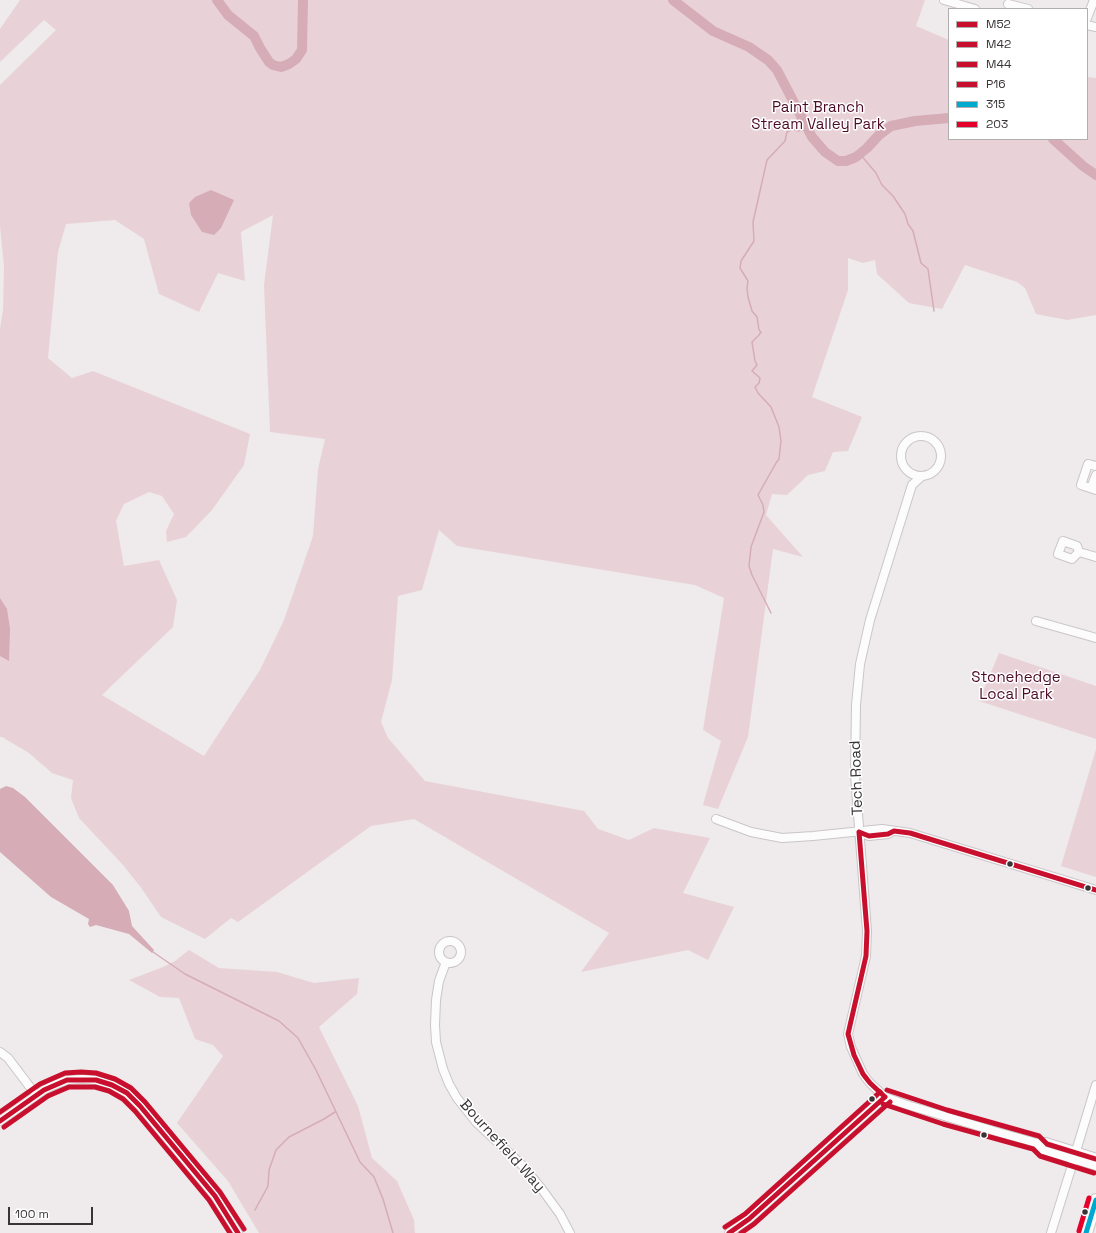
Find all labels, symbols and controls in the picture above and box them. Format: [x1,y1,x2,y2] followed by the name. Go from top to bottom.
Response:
[948,8,1088,140] legend
[986,16,1011,32] text: M52
[986,36,1011,52] text: M42
[986,56,1011,72] text: M44
[986,76,1006,92] text: P16
[986,96,1005,112] text: 315
[751,99,885,134] park label: Paint Branch Stream Valley Park
[986,116,1008,132] text: 203
[971,669,1061,704] park label: Stonehedge Local Park
[847,740,867,816] street label: Tech Road
[1005,859,1015,869] unlabelled marker
[1083,883,1093,893] unlabelled marker
[867,1094,877,1104] unlabelled marker
[456,1096,548,1196] street label: Bournefield Way
[979,1130,989,1140] unlabelled marker
[10,1199,95,1225] scale bar
[15,1206,49,1222] text: 100 m
[1080,1207,1090,1217] unlabelled marker

